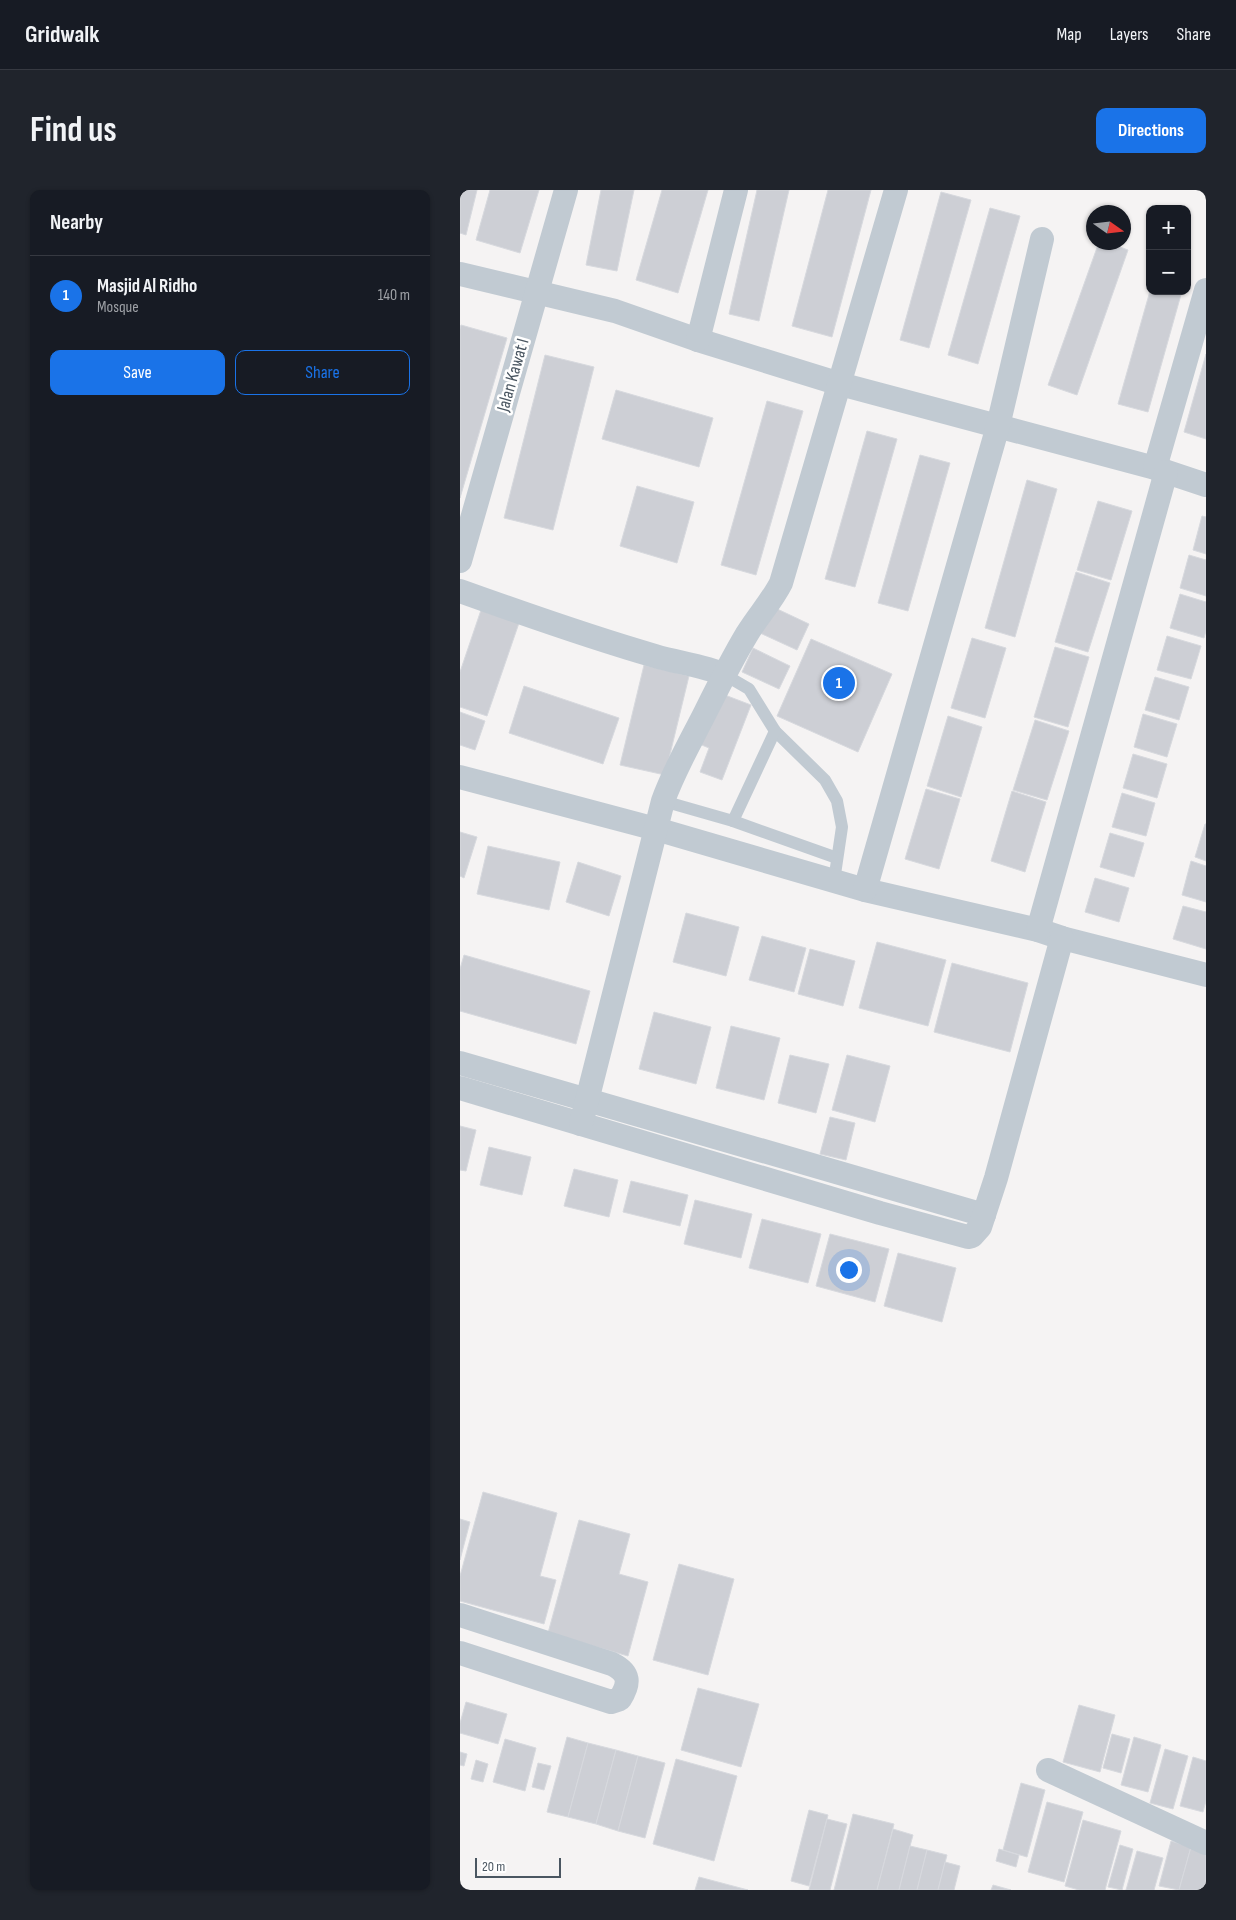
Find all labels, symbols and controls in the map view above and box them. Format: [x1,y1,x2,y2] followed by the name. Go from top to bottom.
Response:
[25,20,99,49] text: Gridwalk
[1057,24,1082,45] text: Map
[1110,24,1149,45] text: Layers
[1177,24,1211,45] text: Share
[1096,108,1206,153] button: Directions
[30,109,117,152] text: Find us
[1086,205,1131,250] north arrow
[1146,205,1191,295] map controls
[1146,205,1191,250] button: +
[50,210,103,235] text: Nearby
[1146,250,1191,295] button: −
[97,275,197,298] text: Masjid Al Ridho
[63,286,69,305] text: 1
[378,286,410,305] text: 140 m
[97,298,139,317] text: Mosque
[492,336,533,415] street label: Jalan Kawat I
[50,350,225,395] button: Save
[235,350,410,395] button: Share
[823,664,855,702] pin: 1
[836,1257,862,1283] your location
[475,1855,561,1878] scale bar
[482,1858,505,1875] text: 20 m

